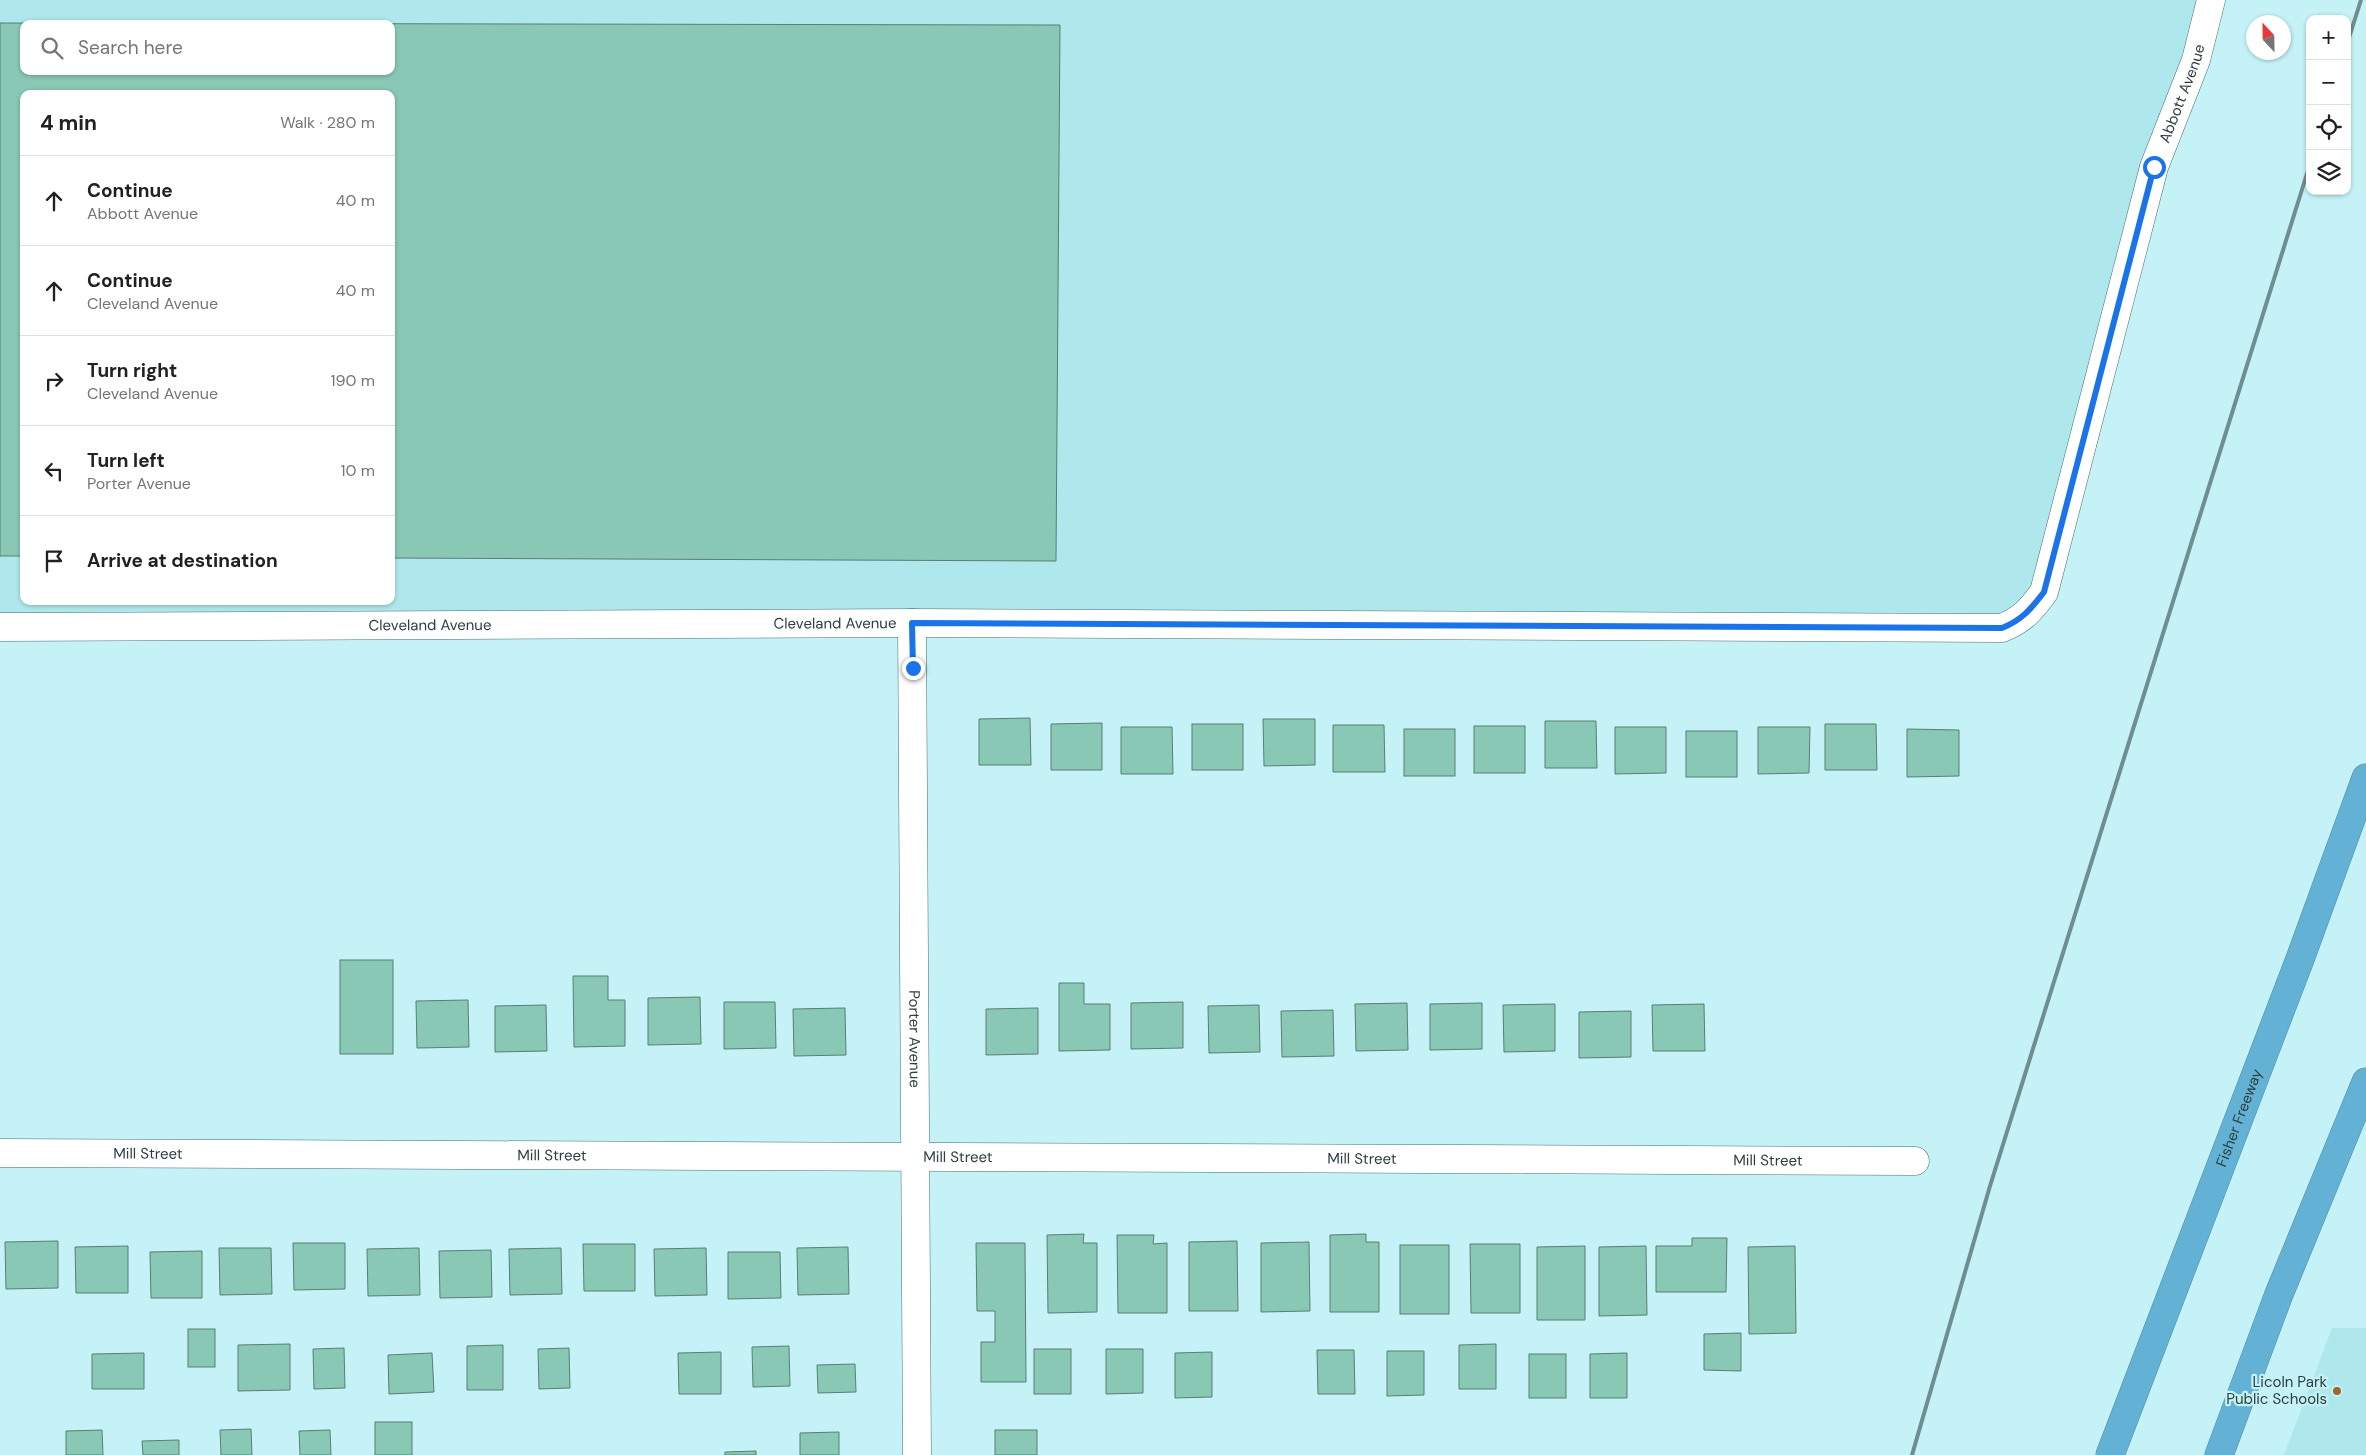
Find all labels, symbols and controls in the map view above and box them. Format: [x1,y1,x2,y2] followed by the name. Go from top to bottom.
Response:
[2246,15,2291,60] north arrow
[2306,15,2351,195] map controls
[2306,15,2351,60] button: +
[20,20,395,75] search box
[38,34,66,62] icon: search
[78,35,183,60] text: Search here
[2154,42,2210,146] street label: Abbott Avenue
[2306,60,2351,105] button: −
[2306,105,2351,150] button: locate
[40,109,97,137] text: 4 min
[280,112,375,133] text: Walk · 280 m
[2306,150,2351,195] button: layers
[2143,156,2166,179] route start
[87,178,173,203] text: Continue
[40,187,68,215] icon: ahead
[336,190,375,211] text: 40 m
[87,203,198,224] text: Abbott Avenue
[87,268,173,293] text: Continue
[40,277,68,305] icon: ahead
[336,280,375,301] text: 40 m
[87,293,218,314] text: Cleveland Avenue
[87,358,177,383] text: Turn right
[40,367,68,395] icon: right
[331,370,375,391] text: 190 m
[87,383,218,404] text: Cleveland Avenue
[87,448,165,473] text: Turn left
[40,457,68,485] icon: left
[341,460,375,481] text: 10 m
[87,473,191,494] text: Porter Avenue
[40,547,68,575] icon: arrive
[87,548,278,573] text: Arrive at destination
[773,613,897,634] street label: Cleveland Avenue
[368,615,492,635] street label: Cleveland Avenue
[902,657,925,680] route end
[904,990,925,1088] street label: Porter Avenue
[2211,1065,2267,1170] street label: Fisher Freeway
[113,1143,183,1164] street label: Mill Street
[517,1145,587,1165] street label: Mill Street
[923,1147,993,1167] street label: Mill Street
[1327,1149,1397,1169] street label: Mill Street
[1733,1150,1803,1171] street label: Mill Street
[2226,1372,2327,1409] place label: Licoln Park Public Schools
[2331,1385,2343,1397] marker: Licoln Park Public Schools

